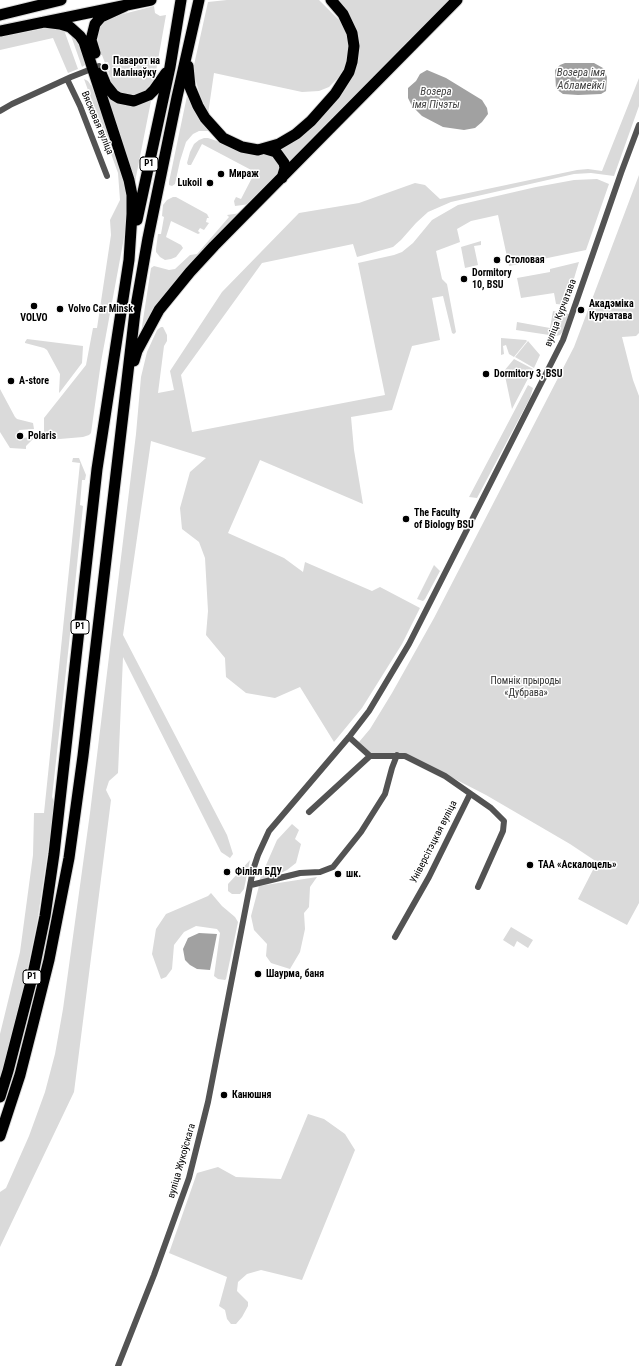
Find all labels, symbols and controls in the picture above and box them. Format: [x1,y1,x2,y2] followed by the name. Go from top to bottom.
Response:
[113,55,160,78] place label: Паварот на Малінаўку
[100,62,110,72] marker: Паварот на Малінаўку
[557,66,605,92] water label: Возера імя Абламейкі
[412,85,460,111] water label: Возера імя Пічэты
[78,89,116,157] street label: Вясковая вуліца
[140,157,158,171] road number: Р1
[229,168,259,180] place label: Мираж
[216,169,226,179] marker: Мираж
[178,177,202,189] place label: Lukoil
[205,178,215,188] marker: Lukoil
[505,254,545,266] place label: Столовая
[492,255,502,265] marker: Столовая
[472,267,512,290] place label: Dormitory 10, BSU
[459,274,469,284] marker: Dormitory 10, BSU
[543,277,579,349] street label: вуліца Курчатава
[589,298,634,322] place label: Акадэміка Курчатава
[29,301,39,311] marker: VOLVO
[68,303,133,315] place label: Volvo Car Minsk
[55,304,65,314] marker: Volvo Car Minsk
[576,305,586,315] marker: Акадэміка Курчатава
[20,312,48,324] place label: VOLVO
[494,368,562,380] place label: Dormitory 3, BSU
[481,369,491,379] marker: Dormitory 3, BSU
[19,375,49,387] place label: А-store
[6,376,16,386] marker: А-store
[28,430,56,442] place label: Polaris
[15,431,25,441] marker: Polaris
[414,507,474,530] place label: The Faculty of Biology BSU
[401,514,411,524] marker: The Faculty of Biology BSU
[71,620,89,634] road number: Р1
[491,675,561,698] park label: Помнік прыроды «Дубрава»
[408,799,460,885] street label: Універсітэцкая вуліца
[538,859,617,871] place label: ТАА «Аскалоцель»
[525,860,535,870] marker: ТАА «Аскалоцель»
[235,866,282,878] place label: Філіял БДУ
[222,867,232,877] marker: Філіял БДУ
[346,868,361,880] place label: шк.
[333,869,343,879] marker: шк.
[266,968,324,980] place label: Шаурма, баня
[253,969,263,979] marker: Шаурма, баня
[23,970,41,984] road number: Р1
[232,1089,272,1101] place label: Канюшня
[219,1090,229,1100] marker: Канюшня
[166,1122,198,1200] street label: вуліца Жукоўскага

